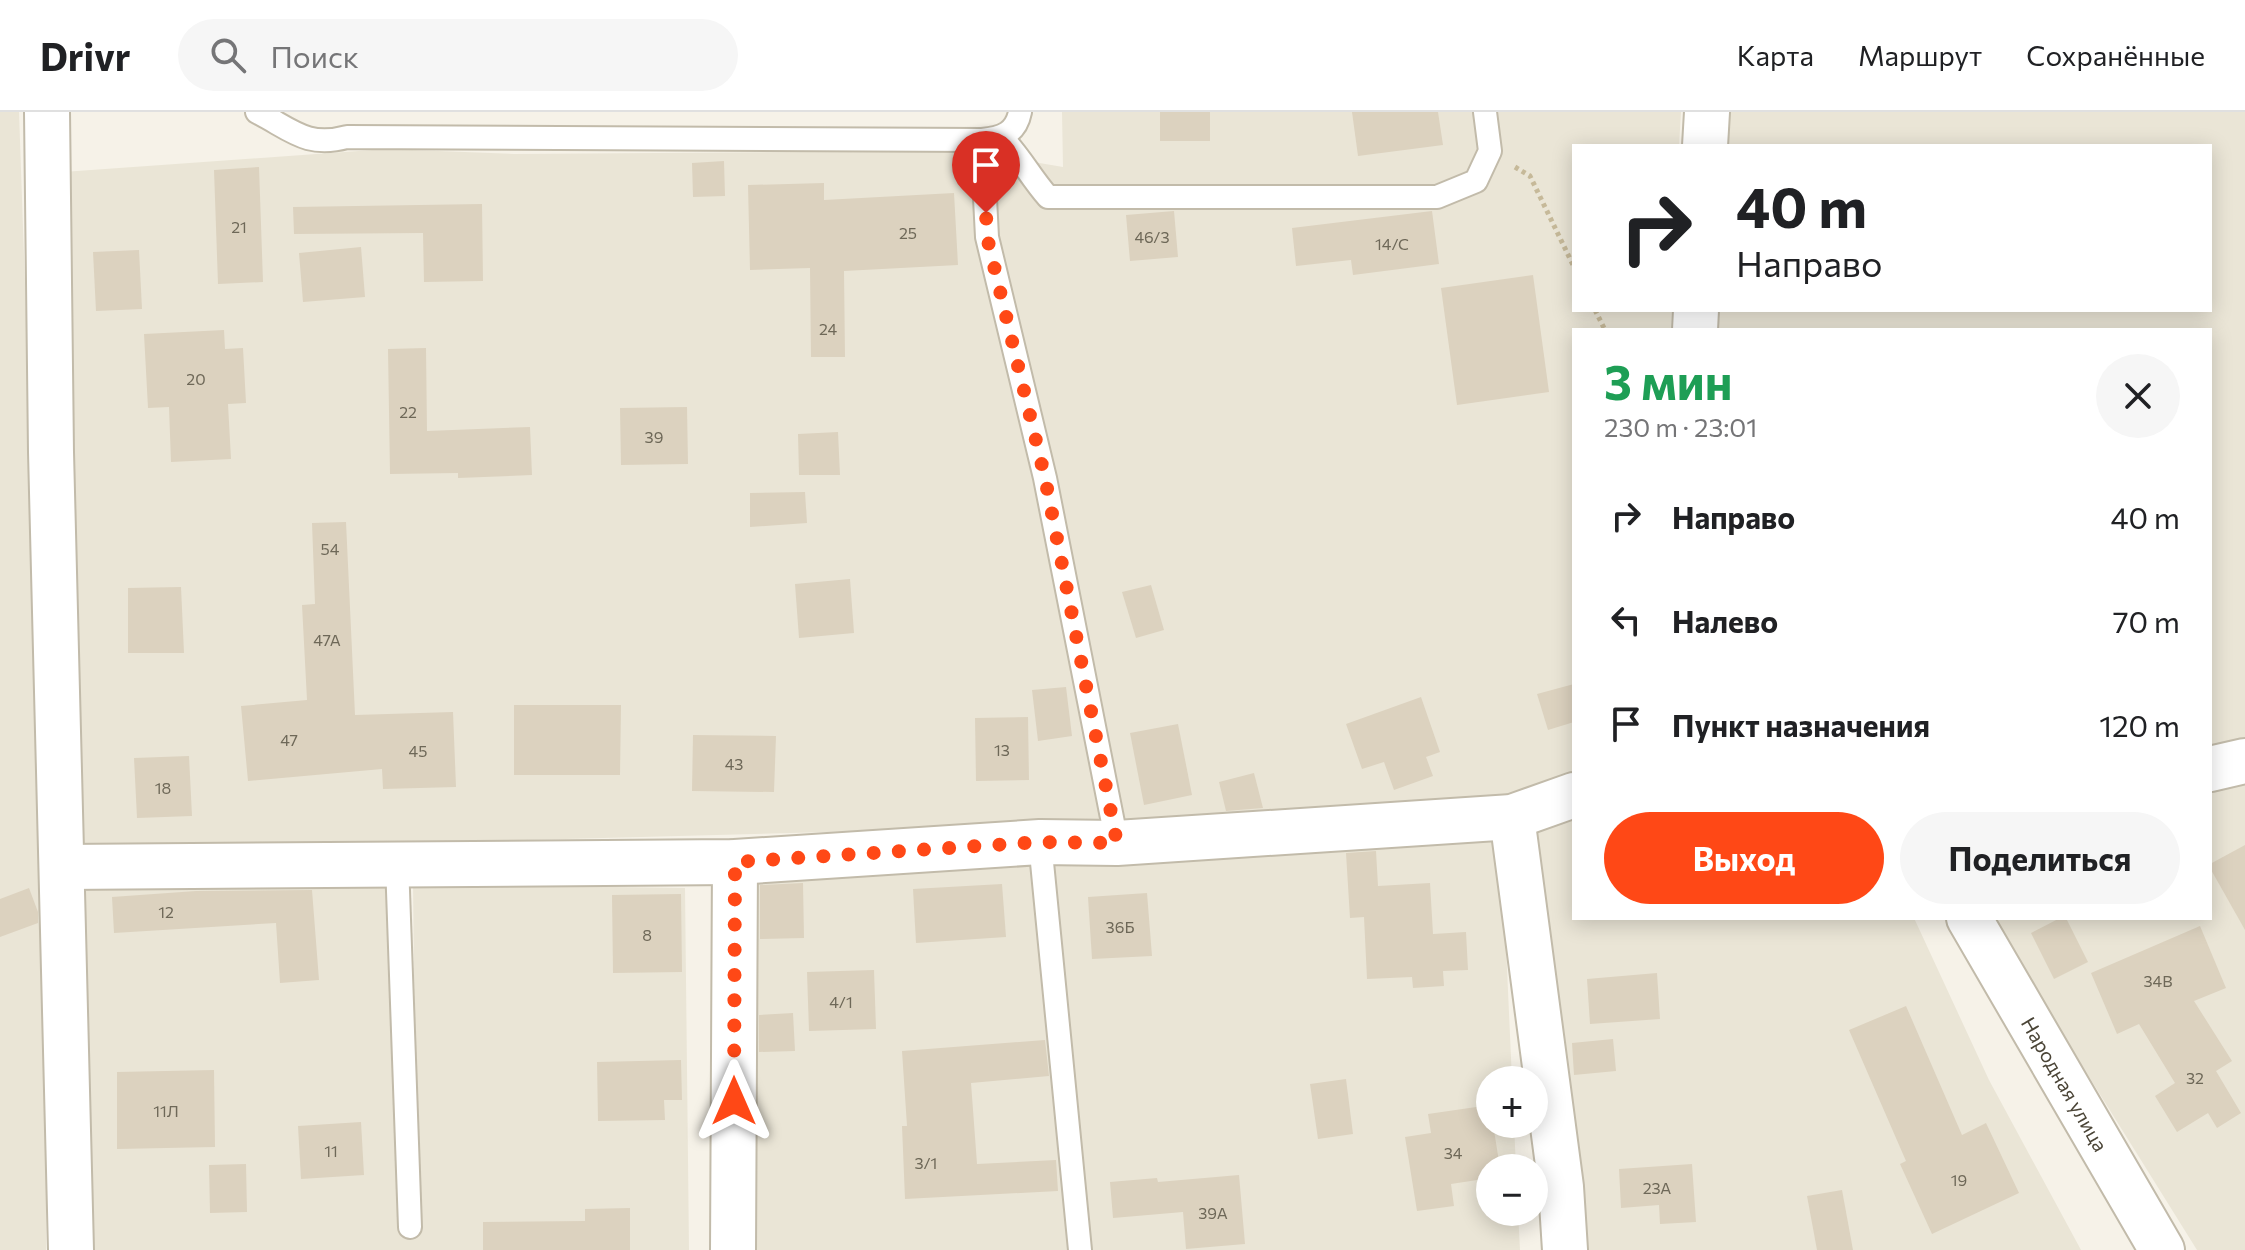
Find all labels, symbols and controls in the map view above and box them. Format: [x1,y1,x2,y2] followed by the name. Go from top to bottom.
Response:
[178,19,738,91] search box
[40,32,130,79] text: Drivr
[206,33,250,77] icon: search
[270,37,359,74] text: Поиск
[1737,38,1814,72] text: Карта
[1858,38,1982,72] text: Маршрут
[2026,38,2205,72] text: Сохранённые
[952,131,1020,213] pin
[964,143,1008,187] icon: arrive
[1736,171,1867,240] text: 40 m
[1604,176,1708,280] icon: right
[231,217,247,236] house number: 21
[899,223,917,242] house number: 25
[1134,227,1170,246] house number: 46/3
[1375,234,1409,253] house number: 14/С
[1736,240,1882,284] text: Направо
[819,319,837,338] house number: 24
[1604,351,1732,410] text: 3 мин
[2096,354,2180,438] button: close
[186,369,206,388] house number: 20
[399,402,417,421] house number: 22
[1604,411,1757,442] text: 230 m · 23:01
[645,427,663,446] house number: 39
[1604,494,1648,538] icon: right
[1672,498,1795,535] text: Направо
[2111,498,2180,535] text: 40 m
[321,539,340,558] house number: 54
[1604,598,1648,642] icon: left
[1672,602,1778,639] text: Налево
[2113,602,2180,639] text: 70 m
[313,630,341,649] house number: 47А
[1604,702,1648,746] icon: arrive
[1672,706,1930,743] text: Пункт назначения
[2099,706,2180,743] text: 120 m
[280,730,298,749] house number: 47
[994,740,1010,759] house number: 13
[409,741,427,760] house number: 45
[725,754,743,773] house number: 43
[155,778,171,797] house number: 18
[1604,812,1884,904] button: Выход
[1900,812,2180,904] button: Поделиться
[158,902,174,921] house number: 12
[1106,917,1134,936] house number: 36Б
[642,925,652,944] house number: 8
[2143,971,2173,990] house number: 34В
[829,992,853,1011] house number: 4/1
[2017,1012,2113,1156] street label: Народная улица
[692,1059,776,1143] position arrow
[1476,1066,1548,1226] map controls
[1476,1066,1548,1138] button: +
[2186,1068,2204,1087] house number: 32
[153,1101,179,1120] house number: 11Л
[324,1141,338,1160] house number: 11
[1444,1143,1463,1162] house number: 34
[915,1153,937,1172] house number: 3/1
[1476,1154,1548,1226] button: −
[1951,1170,1967,1189] house number: 19
[1643,1178,1671,1197] house number: 23А
[1198,1203,1228,1222] house number: 39А

